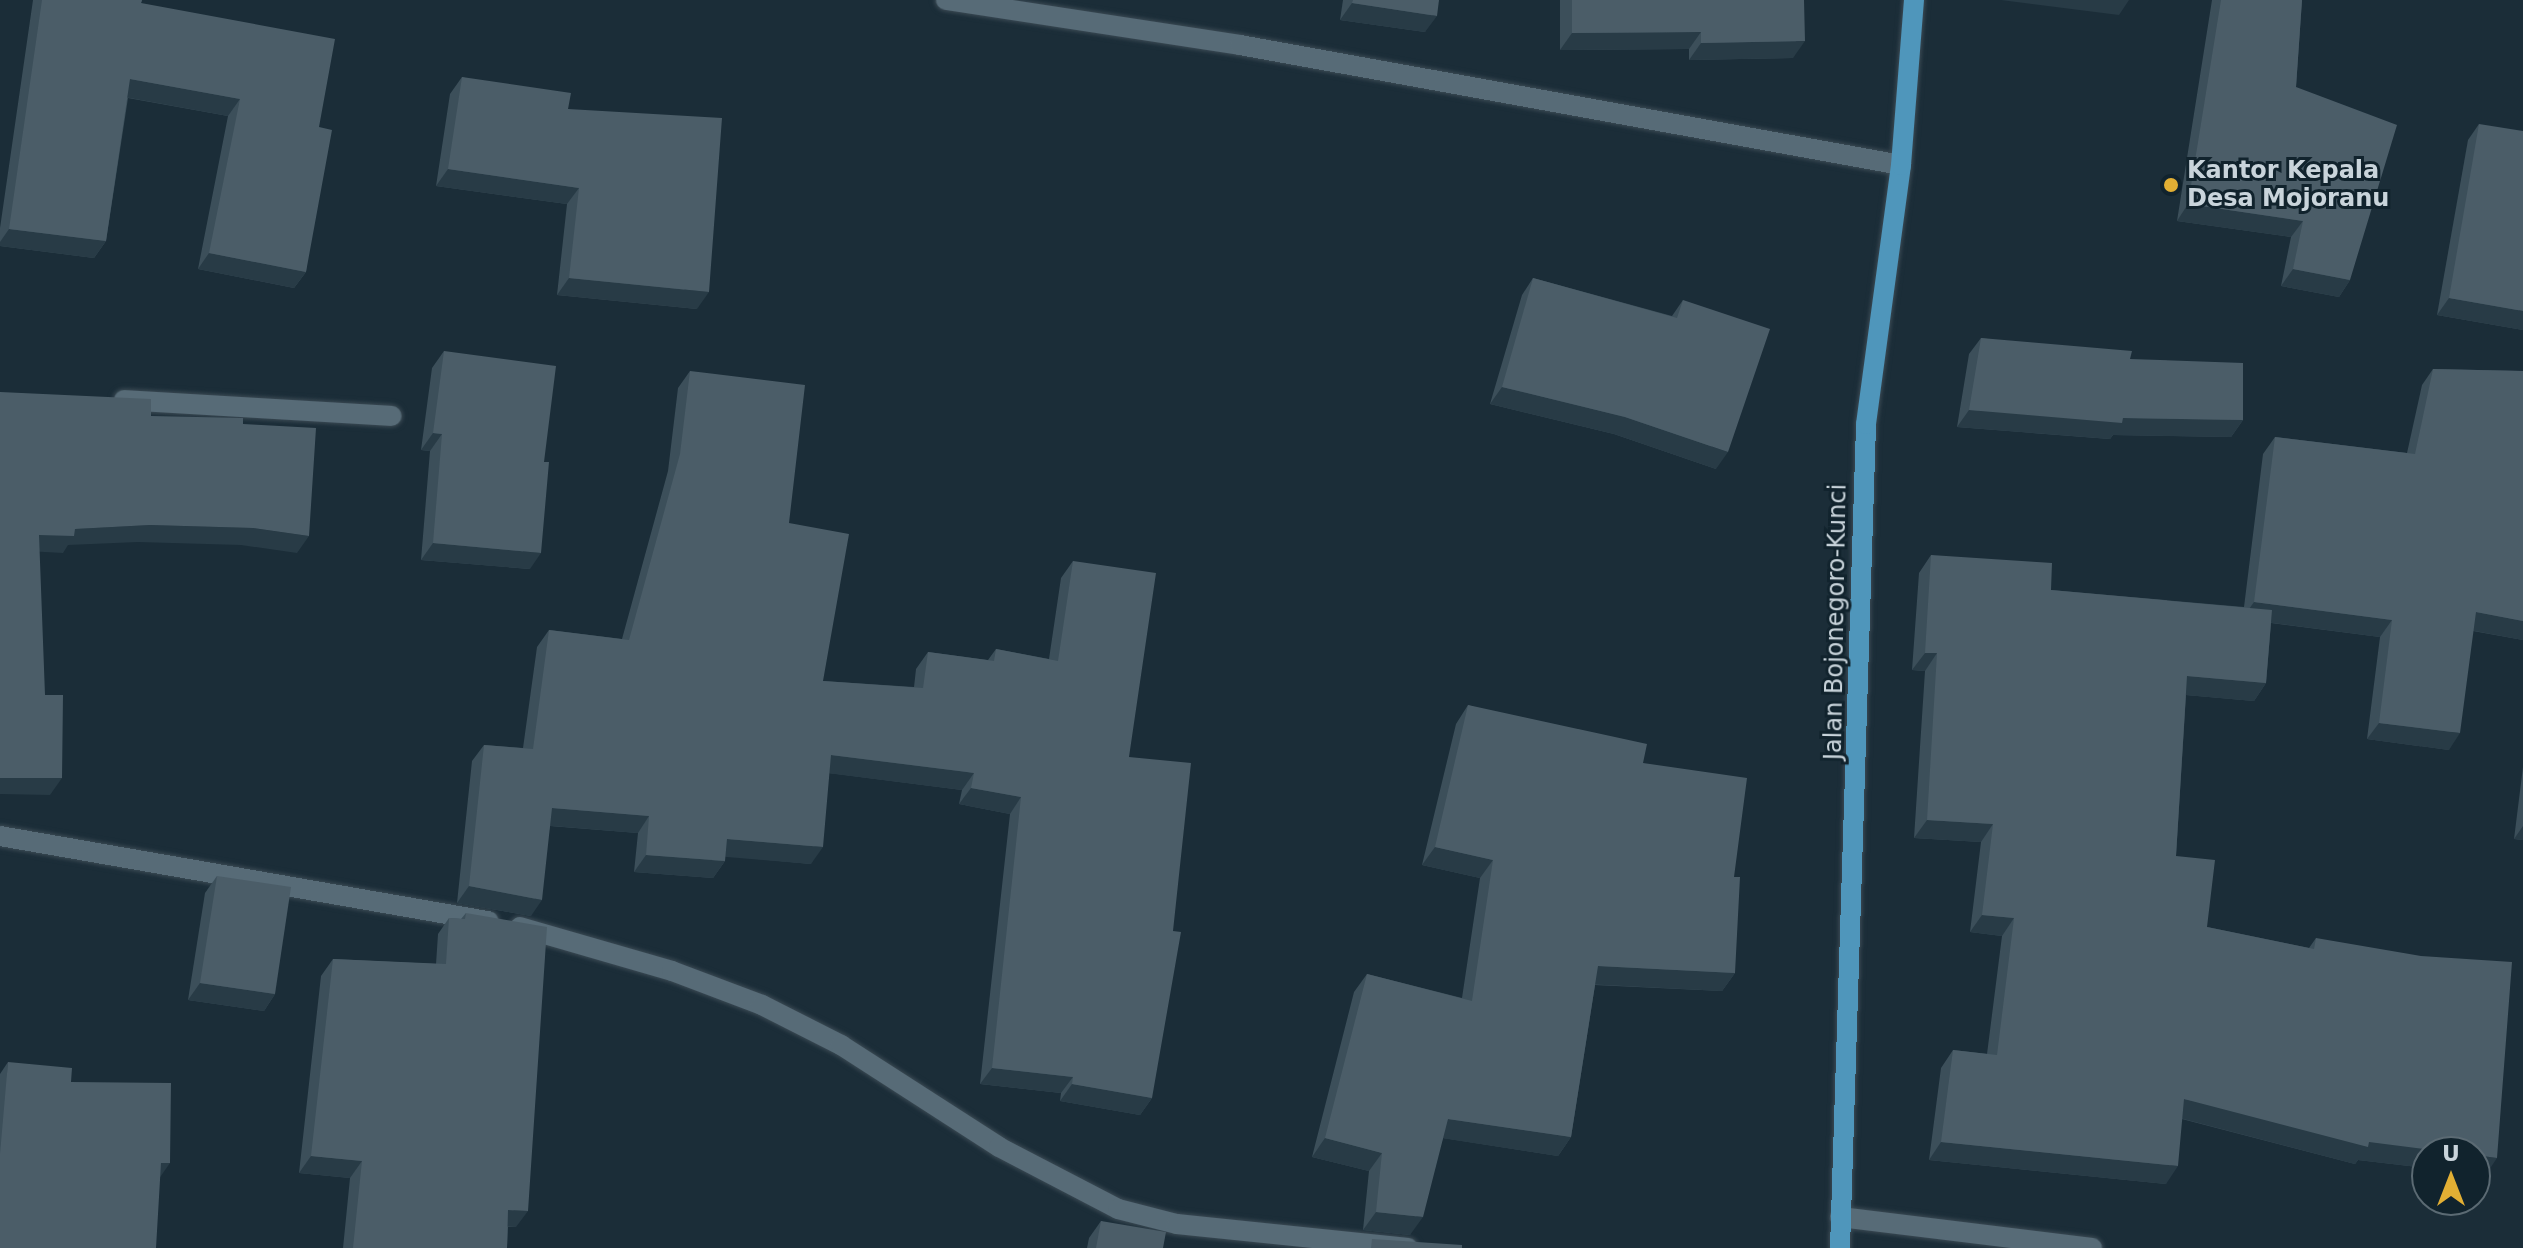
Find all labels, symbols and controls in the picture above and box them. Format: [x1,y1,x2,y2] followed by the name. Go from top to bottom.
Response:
[2187,157,2389,213] place label: Kantor Kepala Desa Mojoranu
[2162,176,2180,194] marker: Kantor Kepala Desa Mojoranu
[1819,484,1853,760] street label: Jalan Bojonegoro-Kunci
[2411,1136,2491,1216] north arrow
[2442,1141,2460,1166] text: U

